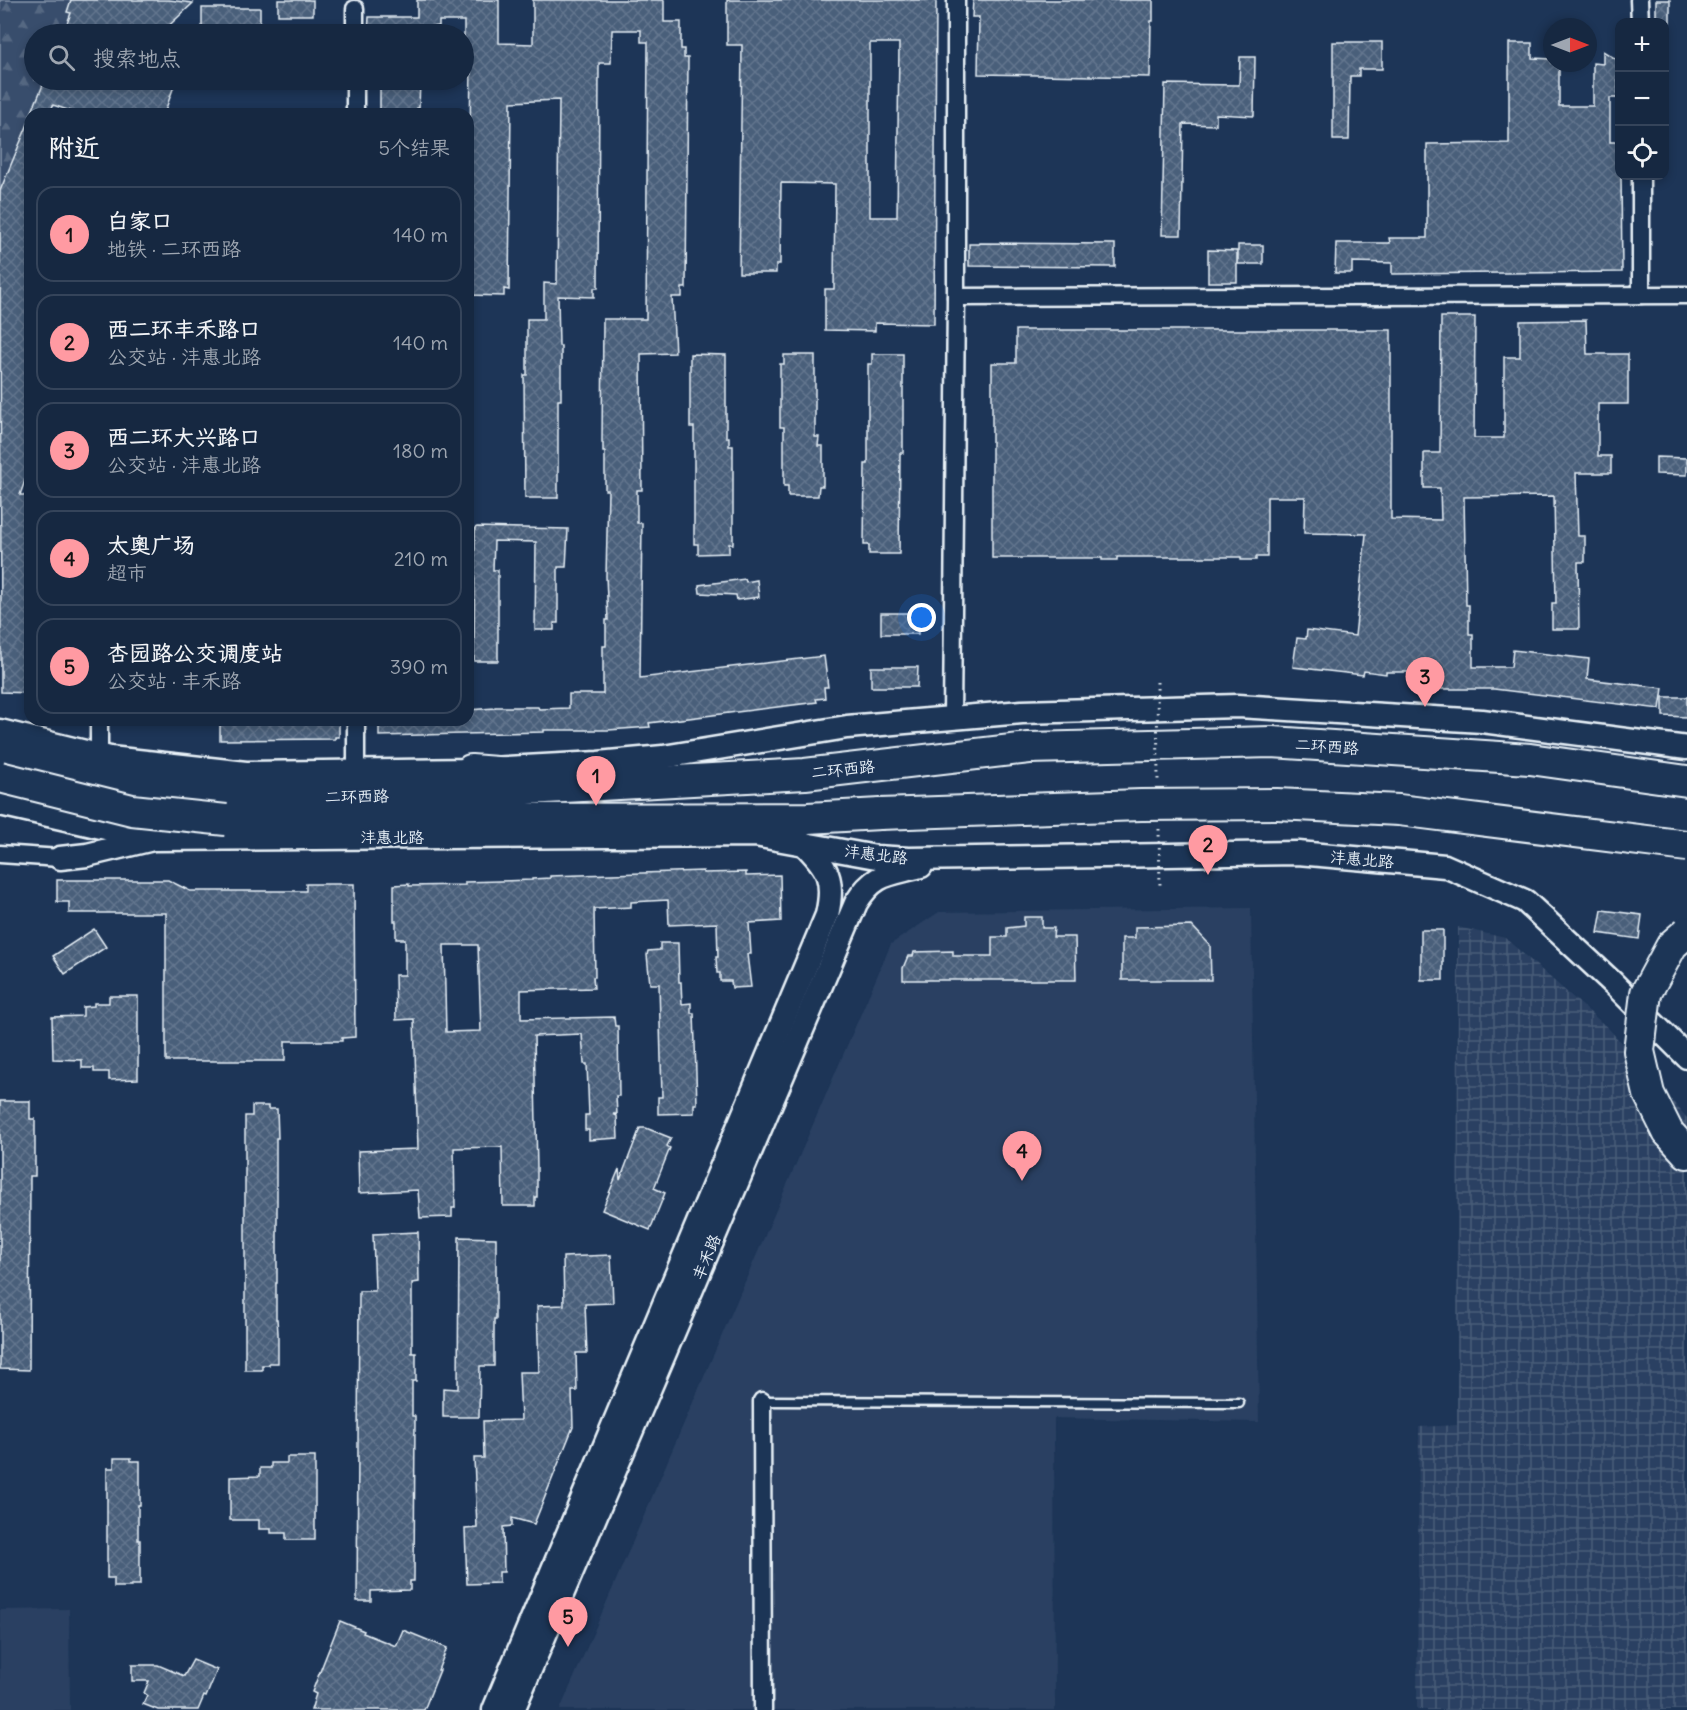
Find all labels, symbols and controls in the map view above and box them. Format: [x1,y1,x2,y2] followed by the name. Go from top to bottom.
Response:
[1543,18,1597,72] north arrow
[1615,18,1669,180] map controls
[1615,18,1669,72] button: +
[24,24,474,90] search box
[45,41,78,74] icon: search
[93,44,181,72] text: 搜索地点
[1615,72,1669,126] button: −
[1615,126,1669,180] button: locate
[48,131,100,164] text: 附近
[379,135,450,160] text: 5个结果
[107,207,173,235] text: 白家口
[66,222,73,247] text: 1
[393,222,448,247] text: 140 m
[107,236,241,261] text: 地铁 · 二环西路
[107,315,261,343] text: 西二环丰禾路口
[64,330,75,355] text: 2
[393,330,448,355] text: 140 m
[107,344,261,369] text: 公交站 · 沣惠北路
[107,423,261,451] text: 西二环大兴路口
[64,438,75,463] text: 3
[393,438,448,463] text: 180 m
[107,452,261,477] text: 公交站 · 沣惠北路
[107,531,195,559] text: 太奥广场
[64,546,75,571] text: 4
[394,546,448,571] text: 210 m
[107,560,147,585] text: 超市
[907,603,936,632] your location
[107,639,283,667] text: 杏园路公交调度站
[64,654,75,679] text: 5
[390,654,448,679] text: 390 m
[1406,658,1444,707] pin: 3
[107,668,241,693] text: 公交站 · 丰禾路
[1294,734,1360,758] street label: 二环西路
[576,756,616,806] pin: 1
[810,756,876,782] street label: 二环西路
[325,785,389,807] street label: 二环西路
[1188,826,1228,875] pin: 2
[360,827,424,847] street label: 沣惠北路
[843,840,909,868] street label: 沣惠北路
[1329,846,1395,872] street label: 沣惠北路
[1002,1132,1042,1181] pin: 4
[687,1231,725,1283] street label: 丰禾路
[548,1598,588,1647] pin: 5

